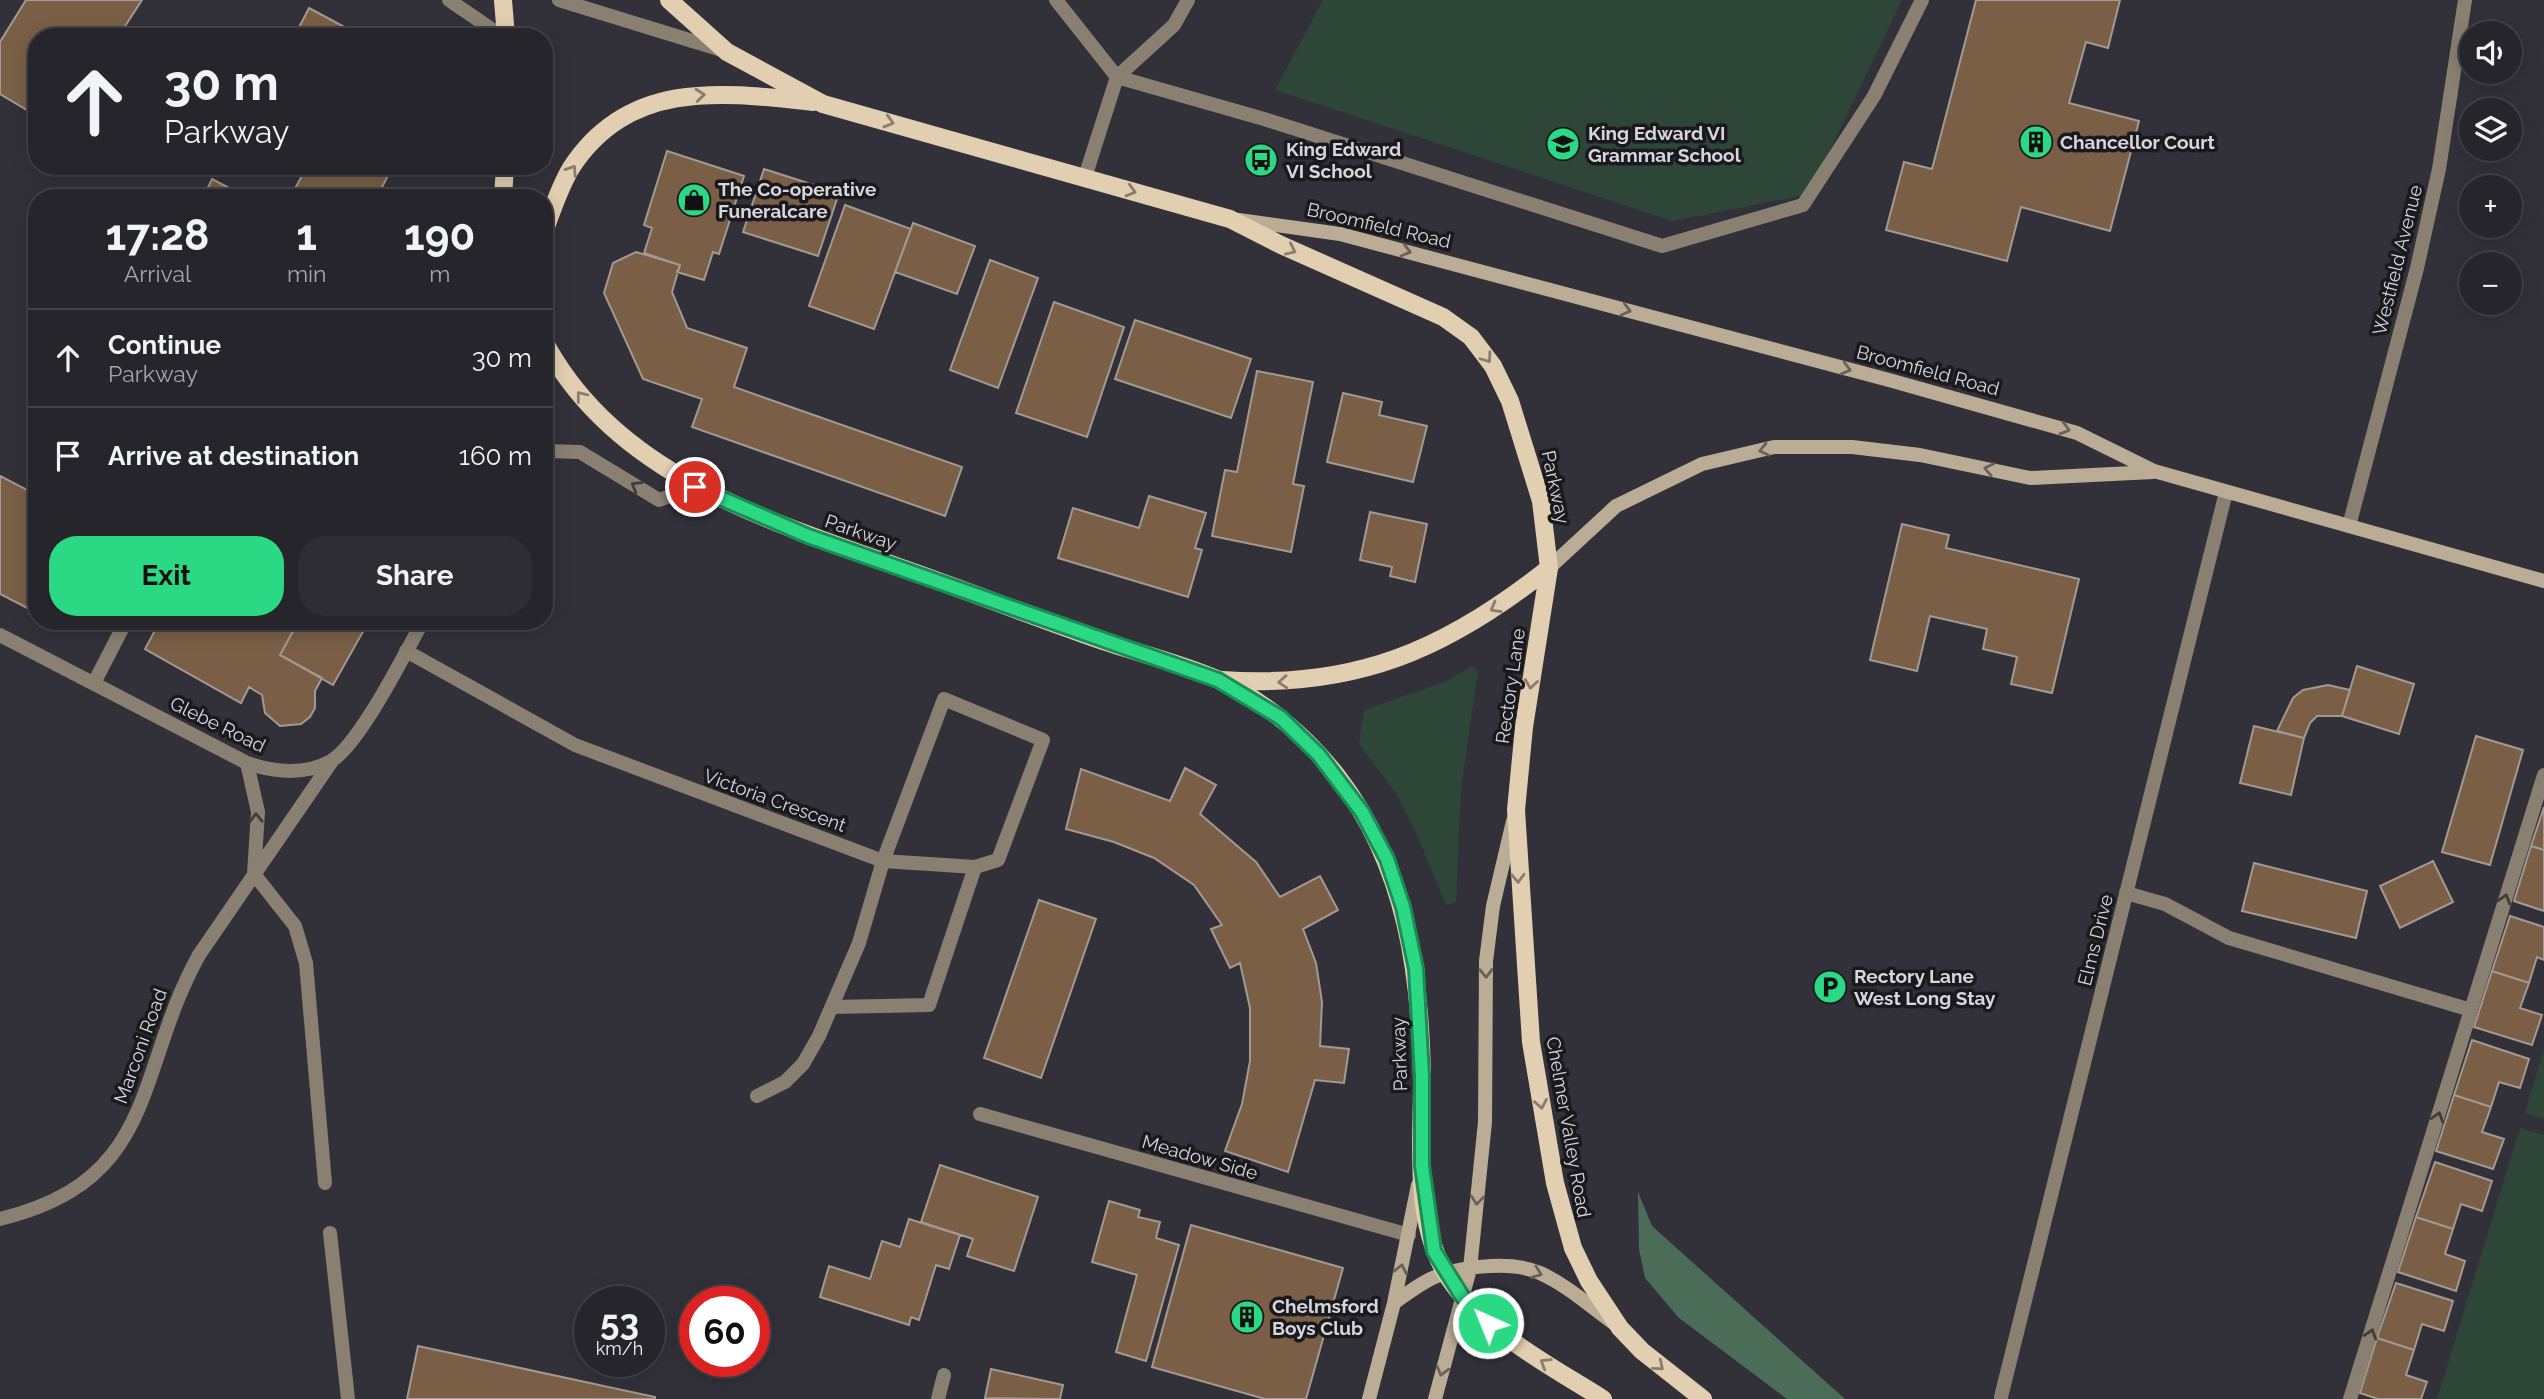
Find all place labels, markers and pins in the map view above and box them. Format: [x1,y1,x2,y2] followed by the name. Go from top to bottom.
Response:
[1588,122,1742,166] place label: King Edward VI Grammar School
[2017,123,2055,161] building icon: Chancellor Court
[1544,125,1582,163] school or university icon: King Edward VI Grammar School
[2060,131,2216,153] place label: Chancellor Court
[1286,138,1401,182] place label: King Edward VI School
[1242,141,1280,179] bus stop icon: King Edward VI School
[718,178,876,222] place label: The Co-operative Funeralcare
[675,181,713,219] shop icon: The Co-operative Funeralcare
[665,457,725,517] pin
[1854,965,1996,1009] place label: Rectory Lane West Long Stay
[1811,968,1849,1006] parking icon: Rectory Lane West Long Stay
[1272,1295,1379,1339] place label: Chelmsford Boys Club
[1228,1298,1266,1336] building icon: Chelmsford Boys Club

